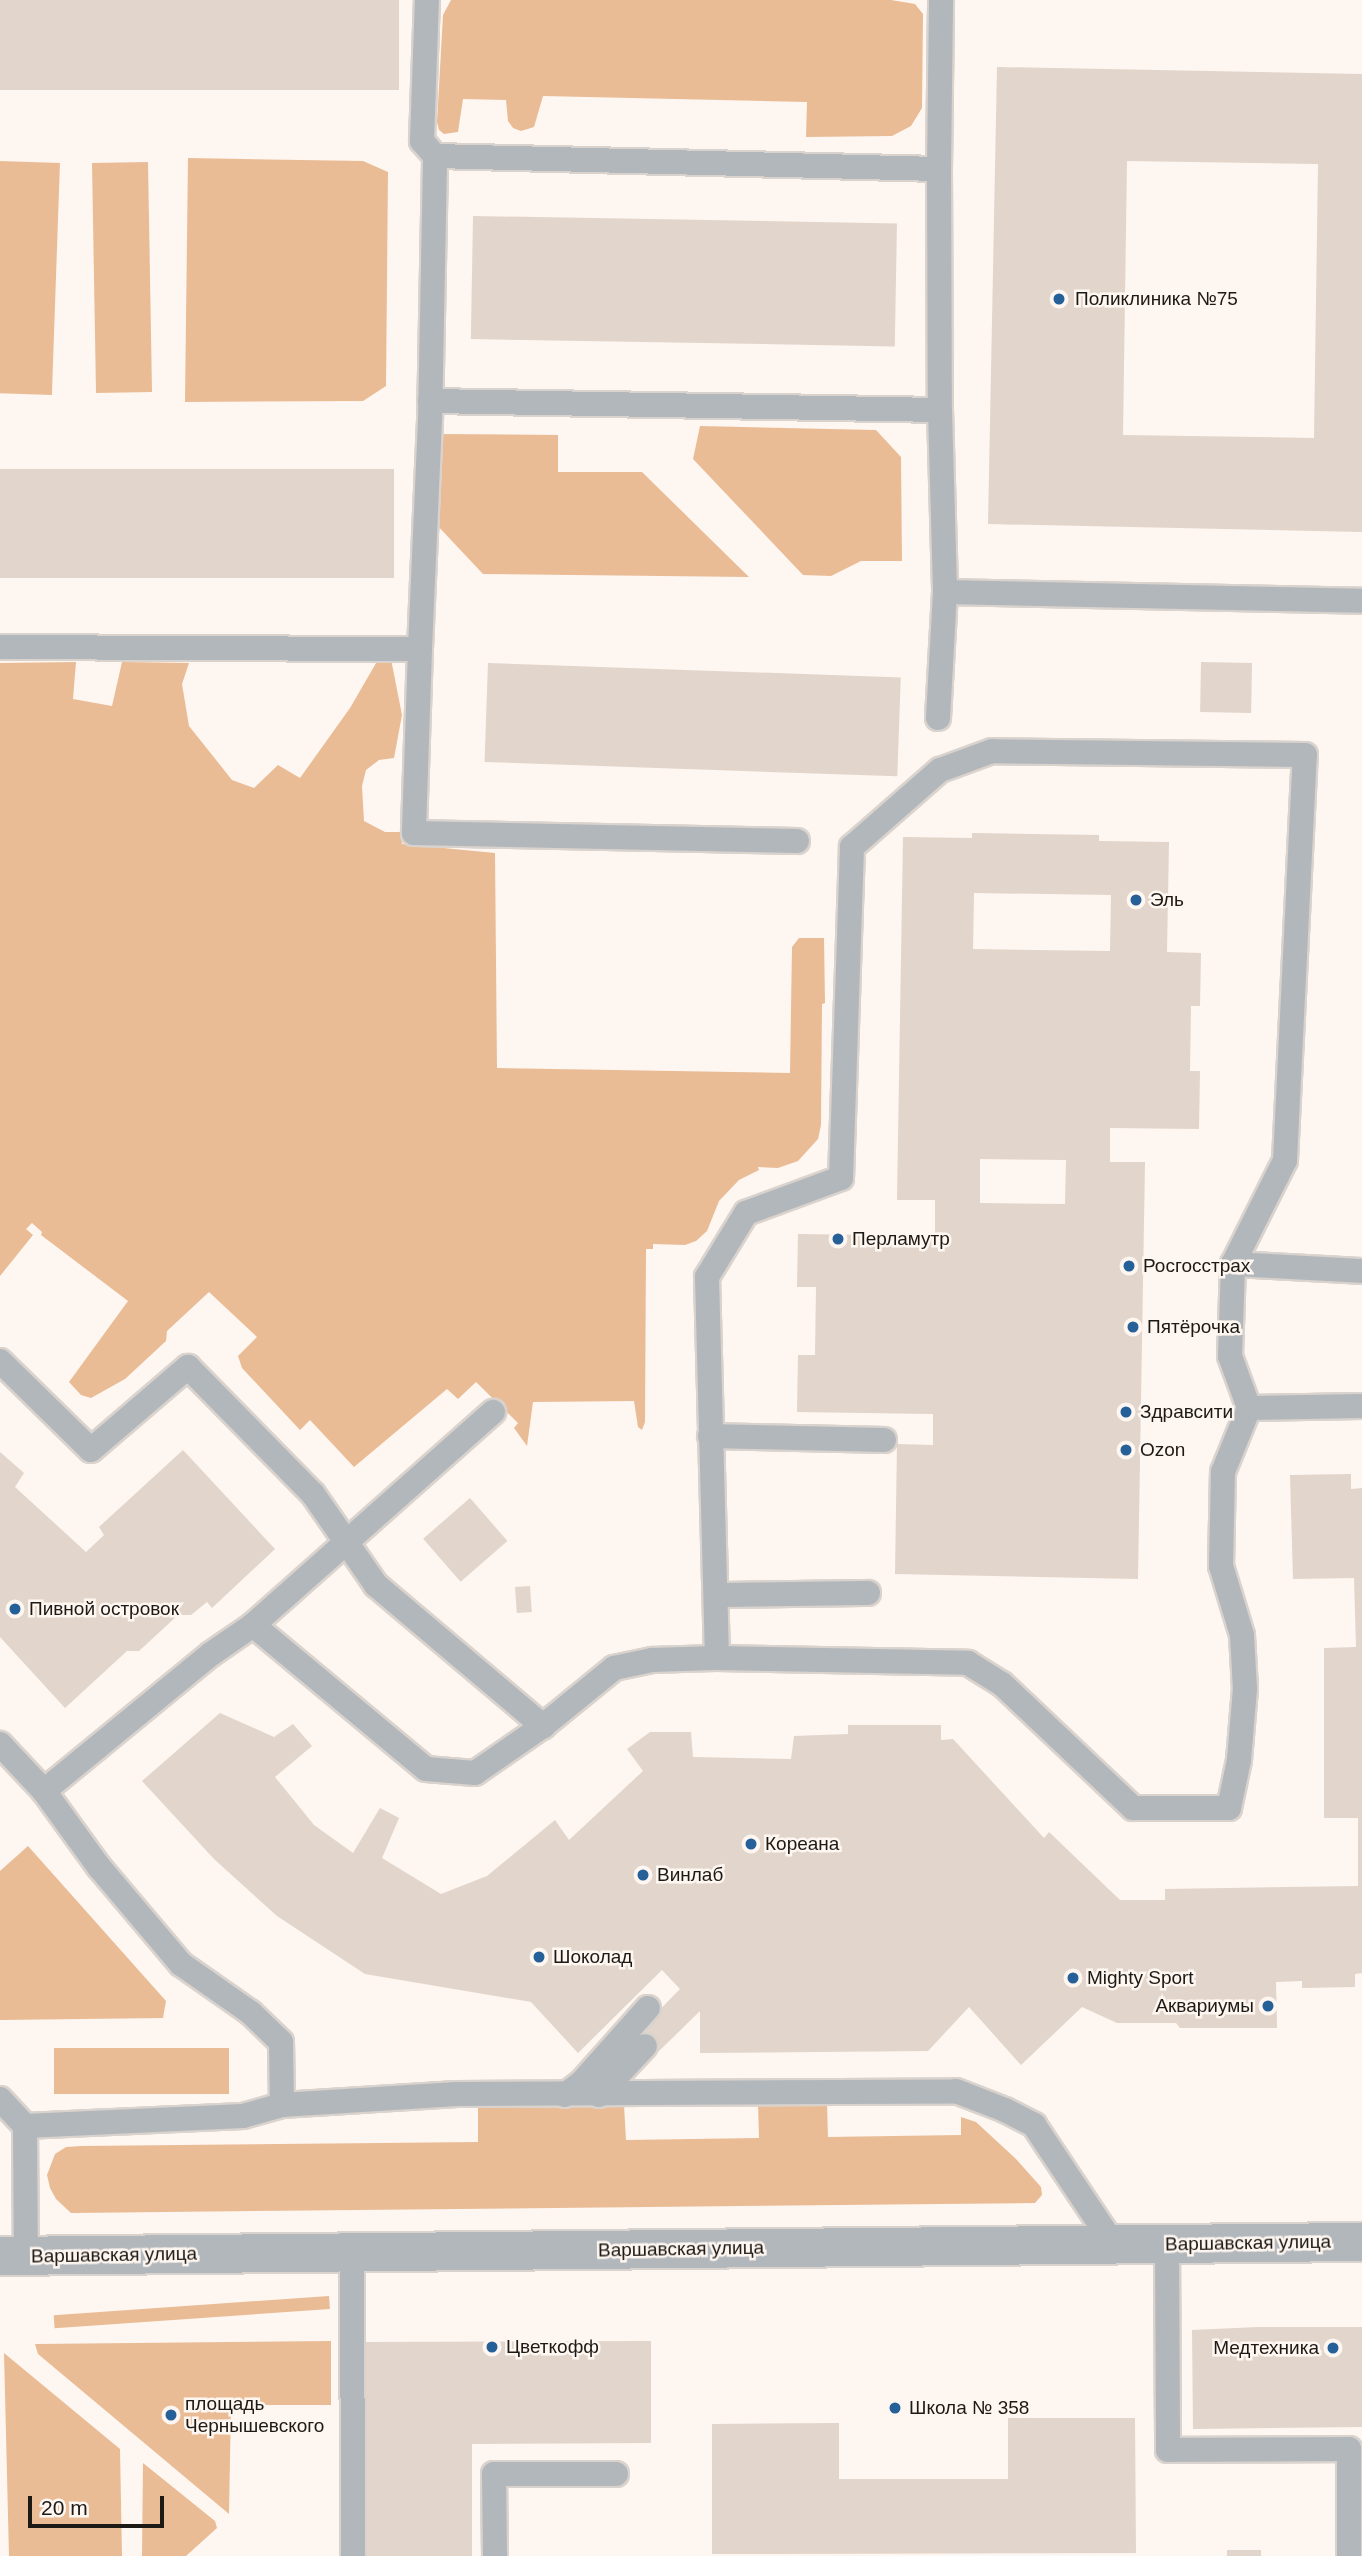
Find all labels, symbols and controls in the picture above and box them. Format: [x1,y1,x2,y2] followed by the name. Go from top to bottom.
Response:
[1075,288,1238,310] place label: Поликлиника №75
[1049,289,1069,309] marker: Поликлиника №75
[1150,889,1184,911] place label: Эль
[1128,892,1144,908] marker: Эль
[852,1228,950,1250] place label: Перламутр
[830,1231,846,1247] marker: Перламутр
[1143,1255,1250,1277] place label: Росгосстрах
[1121,1258,1137,1274] marker: Росгосстрах
[1147,1316,1240,1338] place label: Пятёрочка
[1125,1319,1141,1335] marker: Пятёрочка
[1140,1401,1233,1423] place label: Здравсити
[1118,1404,1134,1420] marker: Здравсити
[1140,1439,1185,1461] place label: Ozon
[1118,1442,1134,1458] marker: Ozon
[29,1598,179,1620] place label: Пивной островок
[7,1601,23,1617] marker: Пивной островок
[765,1833,839,1855] place label: Кореана
[743,1836,759,1852] marker: Кореана
[657,1864,723,1886] place label: Винлаб
[635,1867,651,1883] marker: Винлаб
[553,1946,632,1968] place label: Шоколад
[531,1949,547,1965] marker: Шоколад
[1087,1967,1194,1989] place label: Mighty Sport
[1065,1970,1081,1986] marker: Mighty Sport
[1155,1995,1254,2017] place label: Аквариумы
[1260,1998,1276,2014] marker: Аквариумы
[1165,2230,1331,2256] street label: Варшавская улица
[598,2236,764,2262] street label: Варшавская улица
[31,2242,197,2268] street label: Варшавская улица
[506,2336,599,2358] place label: Цветкофф
[1213,2337,1319,2359] place label: Медтехника
[484,2339,500,2355] marker: Цветкофф
[1325,2340,1341,2356] marker: Медтехника
[185,2393,324,2437] place label: площадь Чернышевского
[909,2397,1029,2419] place label: Школа № 358
[887,2400,903,2416] marker: Школа № 358
[163,2407,179,2423] marker: площадь Чернышевского
[32,2482,168,2526] scale bar
[41,2496,88,2519] text: 20 m

